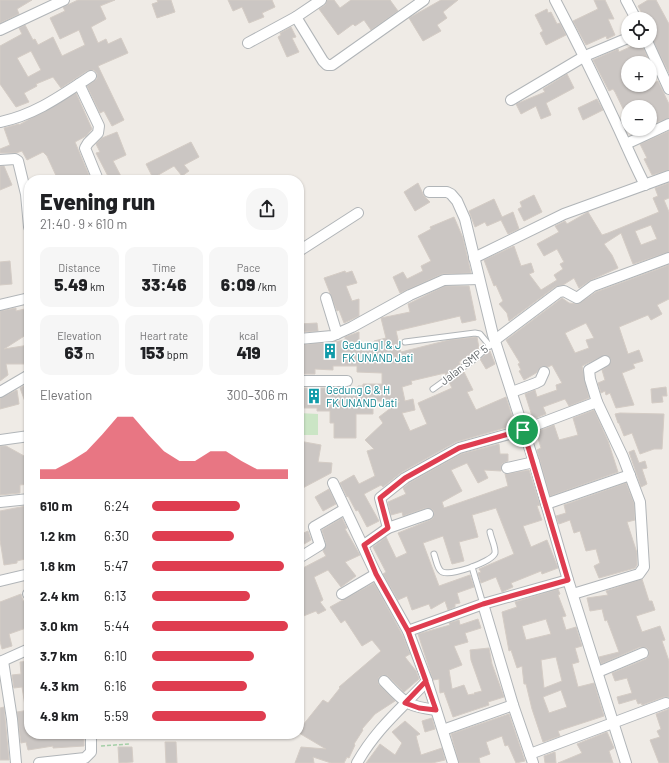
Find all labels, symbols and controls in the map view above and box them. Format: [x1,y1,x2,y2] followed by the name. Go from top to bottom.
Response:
[621,12,657,136] map controls
[621,12,657,48] button: locate
[621,56,657,92] button: +
[621,100,657,136] button: −
[40,188,155,214] text: Evening run
[246,188,288,230] button: share
[40,216,127,232] text: 21:40 · 9 × 610 m
[58,261,100,274] text: Distance
[152,261,176,274] text: Time
[237,261,260,274] text: Pace
[54,274,88,294] text: 5.49
[142,274,186,294] text: 33:46
[221,274,255,294] text: 6:09
[88,280,105,293] text: km
[255,280,276,293] text: /km
[57,329,101,342] text: Elevation
[140,329,188,342] text: Heart rate
[239,329,258,342] text: kcal
[342,338,414,364] place label: Gedung I & J FK UNAND Jati
[64,342,83,362] text: 63
[140,342,165,362] text: 153
[237,342,261,362] text: 419
[321,342,339,360] building icon: Gedung I & J FK UNAND Jati
[437,342,490,387] street label: Jalan SMP 5
[83,348,94,361] text: m
[165,348,188,361] text: bpm
[326,383,398,409] place label: Gedung G & H FK UNAND Jati
[40,387,92,403] text: Elevation
[227,387,288,403] text: 300–306 m
[305,387,323,405] building icon: Gedung G & H FK UNAND Jati
[506,413,540,447] pin
[512,419,534,441] icon: arrive
[40,498,72,514] text: 610 m
[104,498,129,514] text: 6:24
[40,528,76,544] text: 1.2 km
[104,528,129,544] text: 6:30
[40,558,76,574] text: 1.8 km
[104,558,128,574] text: 5:47
[40,588,79,604] text: 2.4 km
[104,588,126,604] text: 6:13
[40,618,78,634] text: 3.0 km
[104,618,129,634] text: 5:44
[40,648,77,664] text: 3.7 km
[104,648,127,664] text: 6:10
[40,678,79,694] text: 4.3 km
[104,678,126,694] text: 6:16
[40,708,79,724] text: 4.9 km
[104,708,129,724] text: 5:59

